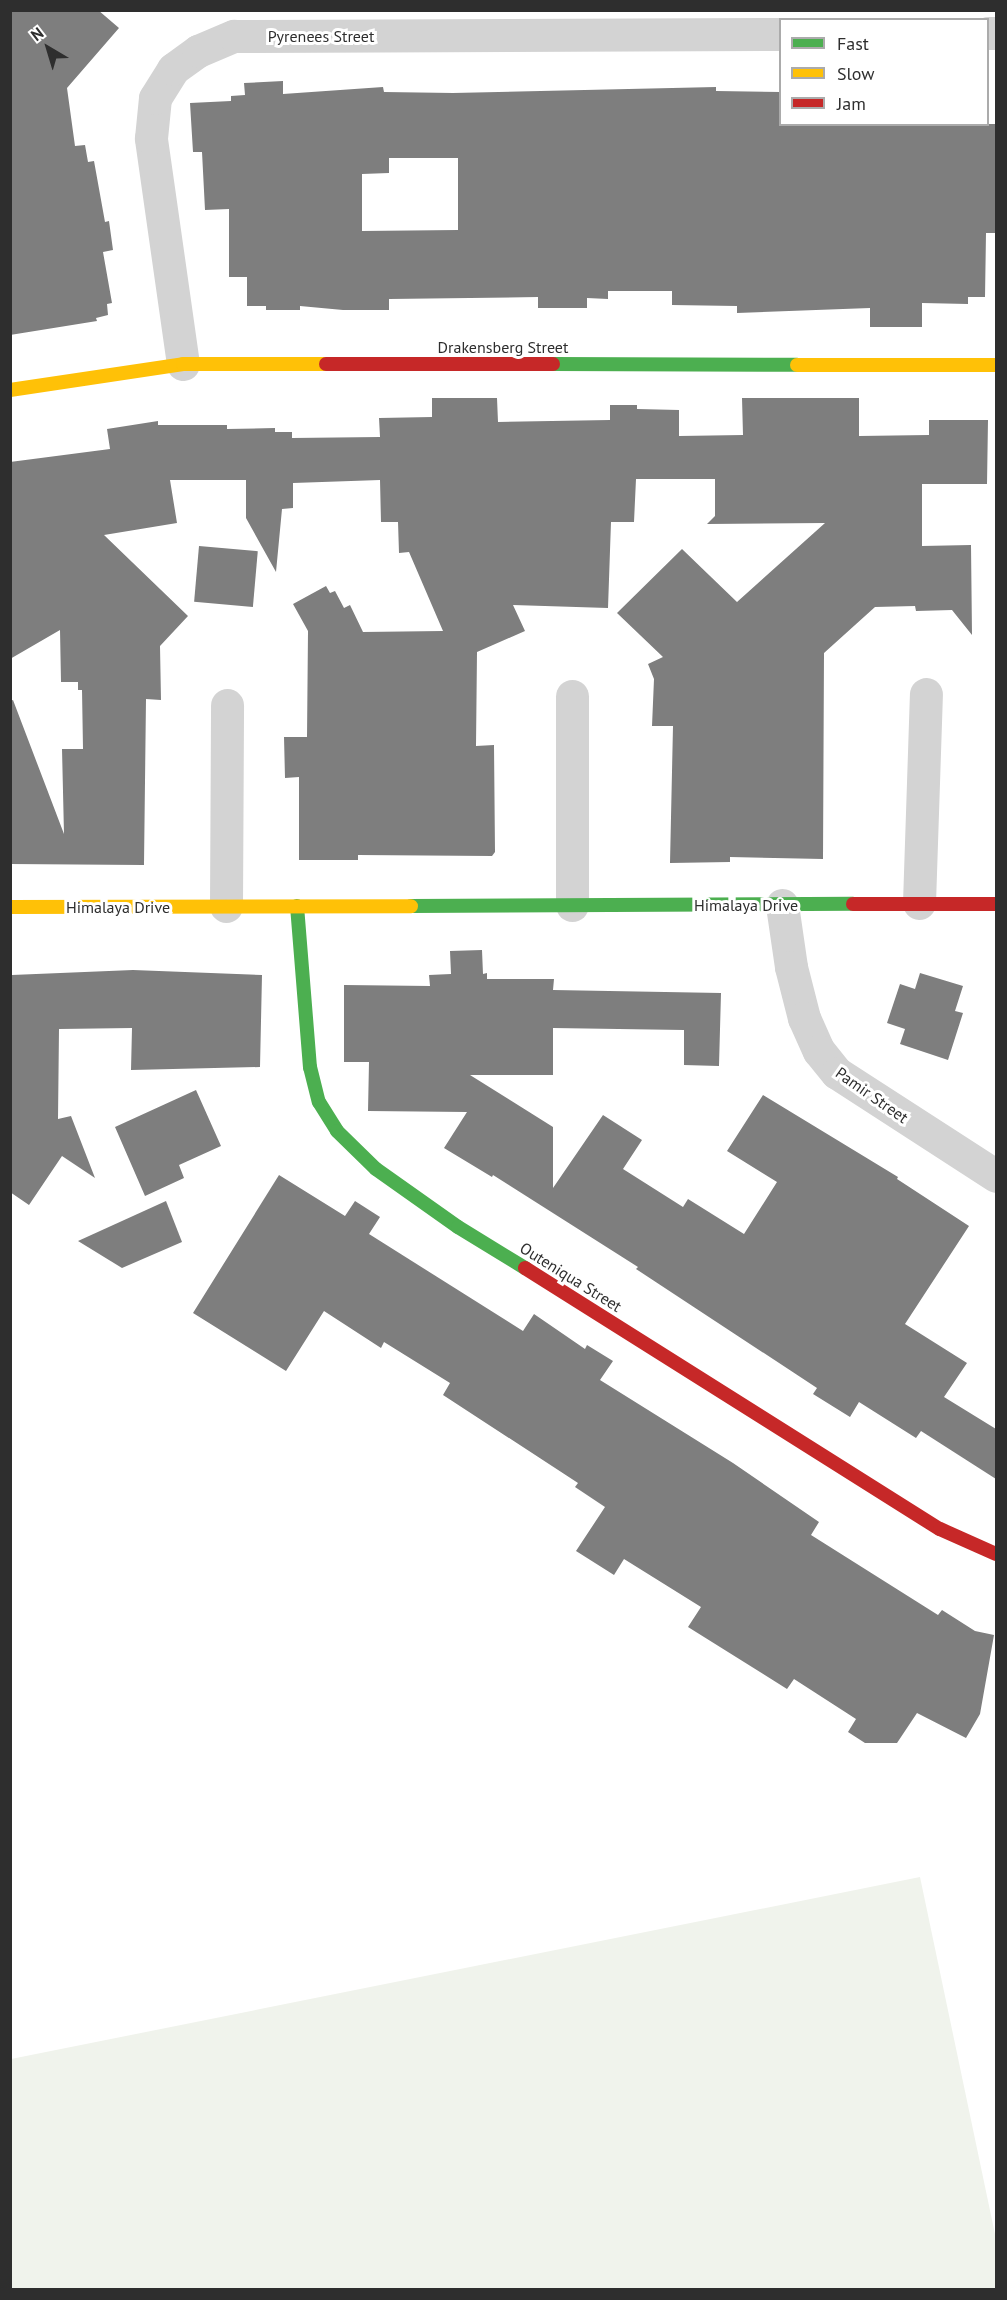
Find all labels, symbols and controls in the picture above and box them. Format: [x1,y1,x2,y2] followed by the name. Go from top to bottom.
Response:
[18,18,78,78] north arrow
[779,18,989,126] legend
[27,23,47,45] text: N
[268,26,374,46] street label: Pyrenees Street
[837,32,869,55] text: Fast
[837,62,875,85] text: Slow
[837,92,866,115] text: Jam
[438,337,568,357] street label: Drakensberg Street
[694,895,798,915] street label: Himalaya Drive
[66,897,170,917] street label: Himalaya Drive
[832,1063,912,1127] street label: Pamir Street
[517,1238,625,1316] street label: Outeniqua Street

